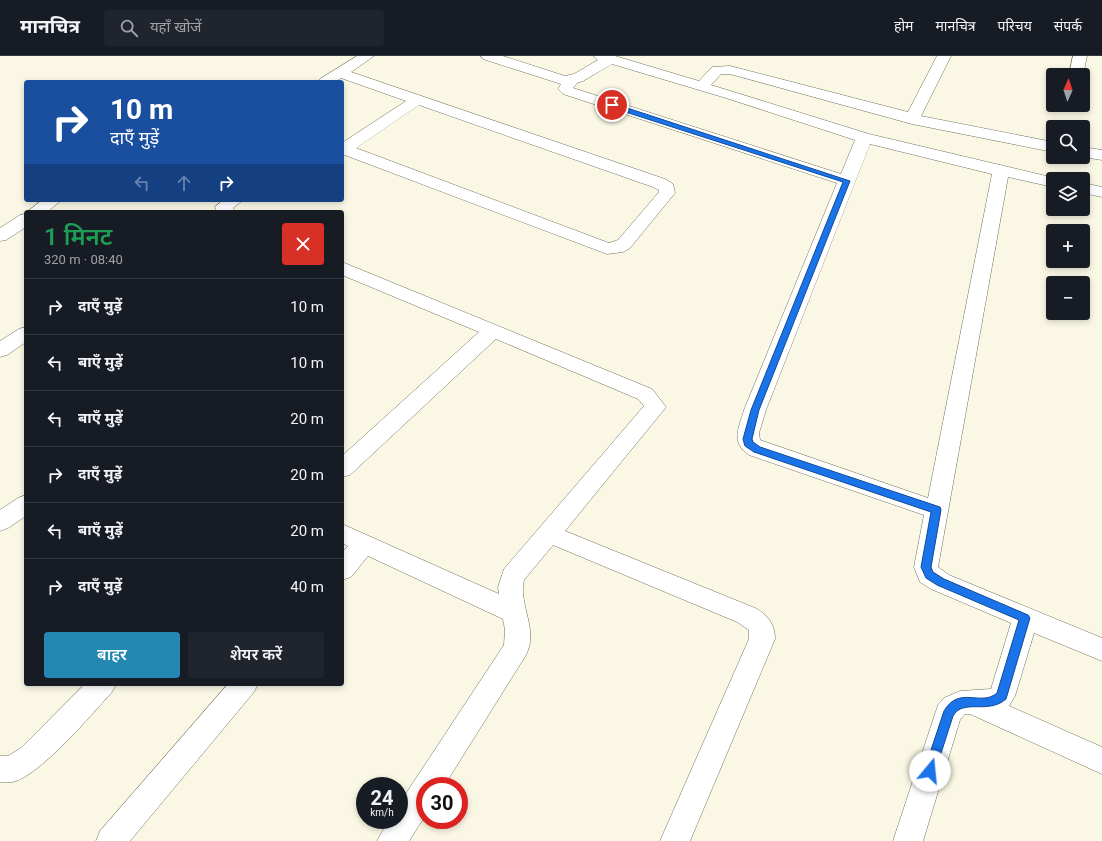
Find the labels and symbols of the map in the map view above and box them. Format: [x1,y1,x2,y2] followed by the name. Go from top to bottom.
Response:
[1046,68,1090,112] north arrow
[595,88,629,122] pin
[909,750,951,792] position arrow
[416,777,468,829] speed limit sign: 30

